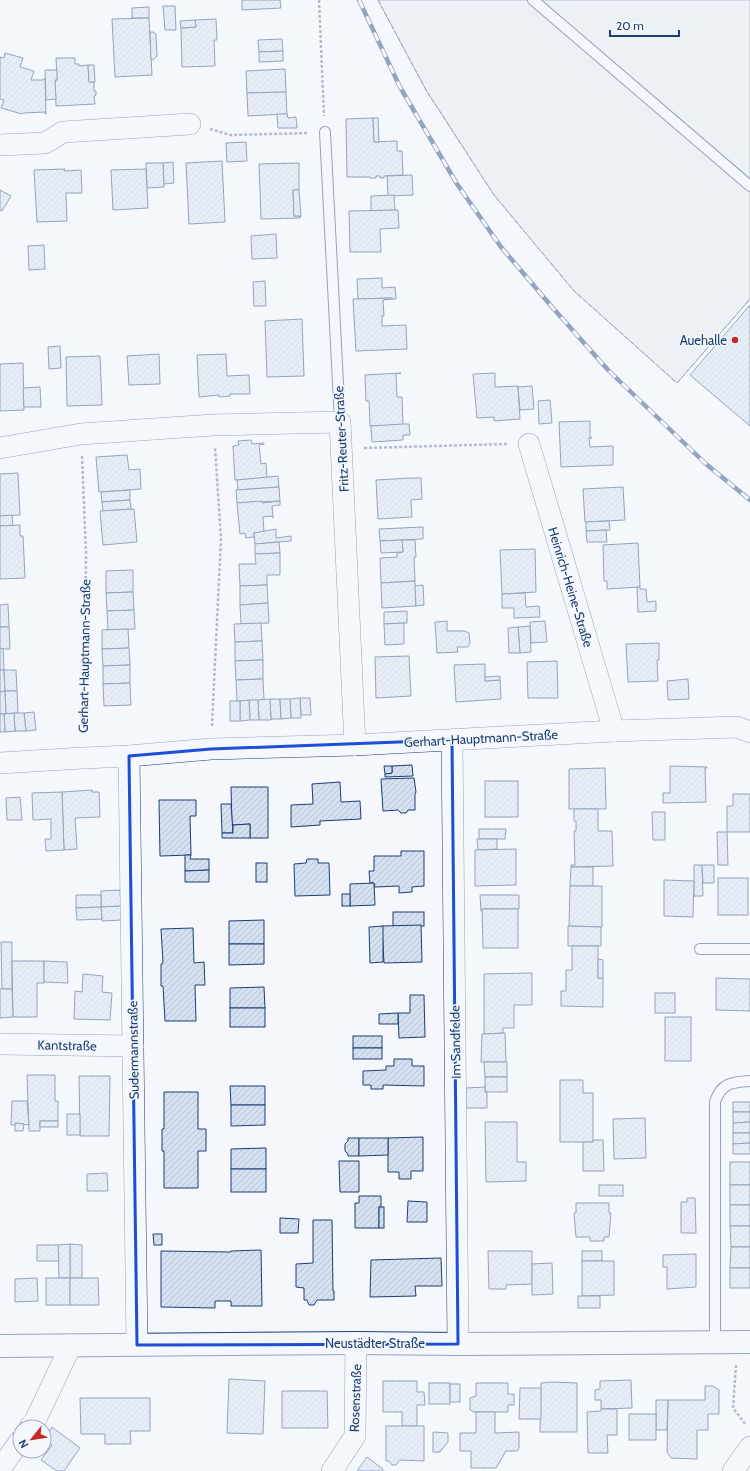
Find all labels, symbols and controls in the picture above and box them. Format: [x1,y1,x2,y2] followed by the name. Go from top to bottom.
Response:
[610,12,679,38] scale bar
[616,18,644,33] text: 20 m
[680,332,727,348] place label: Auehalle
[730,335,740,345] marker: Auehalle
[330,385,352,492] street label: Fritz-Reuter-Straße
[545,525,597,649] street label: Heinrich-Heine-Straße
[75,579,93,733] street label: Gerhart-Hauptmann-Straße
[404,726,559,750] street label: Gerhart-Hauptmann-Straße
[124,1000,142,1099] street label: Sudermannstraße
[446,1005,464,1079] street label: Im Sandfelde
[37,1036,97,1054] street label: Kantstraße
[325,1335,425,1351] street label: Neustädter Straße
[346,1363,364,1432] street label: Rosenstraße
[12,1419,52,1459] north arrow
[15,1437,31,1451] text: N

